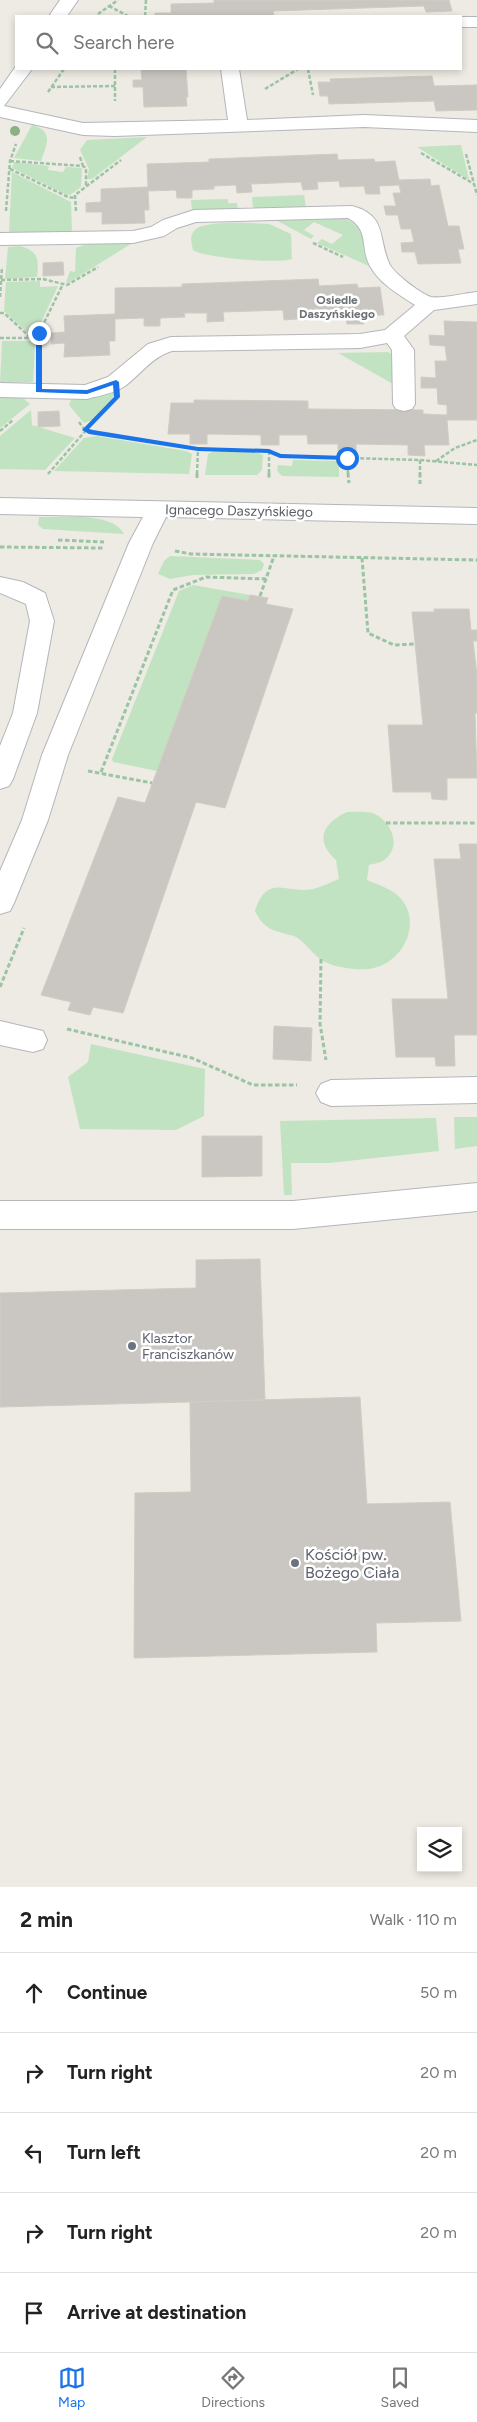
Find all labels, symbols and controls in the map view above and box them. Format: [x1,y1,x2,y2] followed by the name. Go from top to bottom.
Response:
[15,15,462,70] search box
[33,29,61,57] icon: search
[73,31,175,54] text: Search here
[299,293,375,321] district label: Osiedle Daszyńskiego
[28,322,51,345] route end
[336,447,359,470] route start
[165,501,313,521] street label: Ignacego Daszyńskiego
[142,1330,234,1363] place label: Klasztor Franciszkanów
[126,1340,138,1352] marker: Klasztor Franciszkanów
[305,1545,399,1582] place label: Kościół pw. Bożego Ciała
[289,1557,301,1569] marker: Kościół pw. Bożego Ciała
[417,1827,462,1872] map controls
[417,1827,462,1872] button: layers
[20,1907,73,1932] text: 2 min
[370,1910,457,1929] text: Walk · 110 m
[20,1979,48,2007] icon: ahead
[67,1981,147,2004] text: Continue
[420,1983,457,2002] text: 50 m
[20,2059,48,2087] icon: right
[67,2061,153,2084] text: Turn right
[420,2063,457,2082] text: 20 m
[20,2139,48,2167] icon: left
[67,2141,141,2164] text: Turn left
[420,2143,457,2162] text: 20 m
[20,2219,48,2247] icon: right
[67,2221,153,2244] text: Turn right
[420,2223,457,2242] text: 20 m
[20,2299,48,2327] icon: arrive
[67,2301,246,2324] text: Arrive at destination
[58,2364,86,2411] tab: Map
[201,2364,265,2411] tab: Directions
[381,2364,419,2411] tab: Saved

